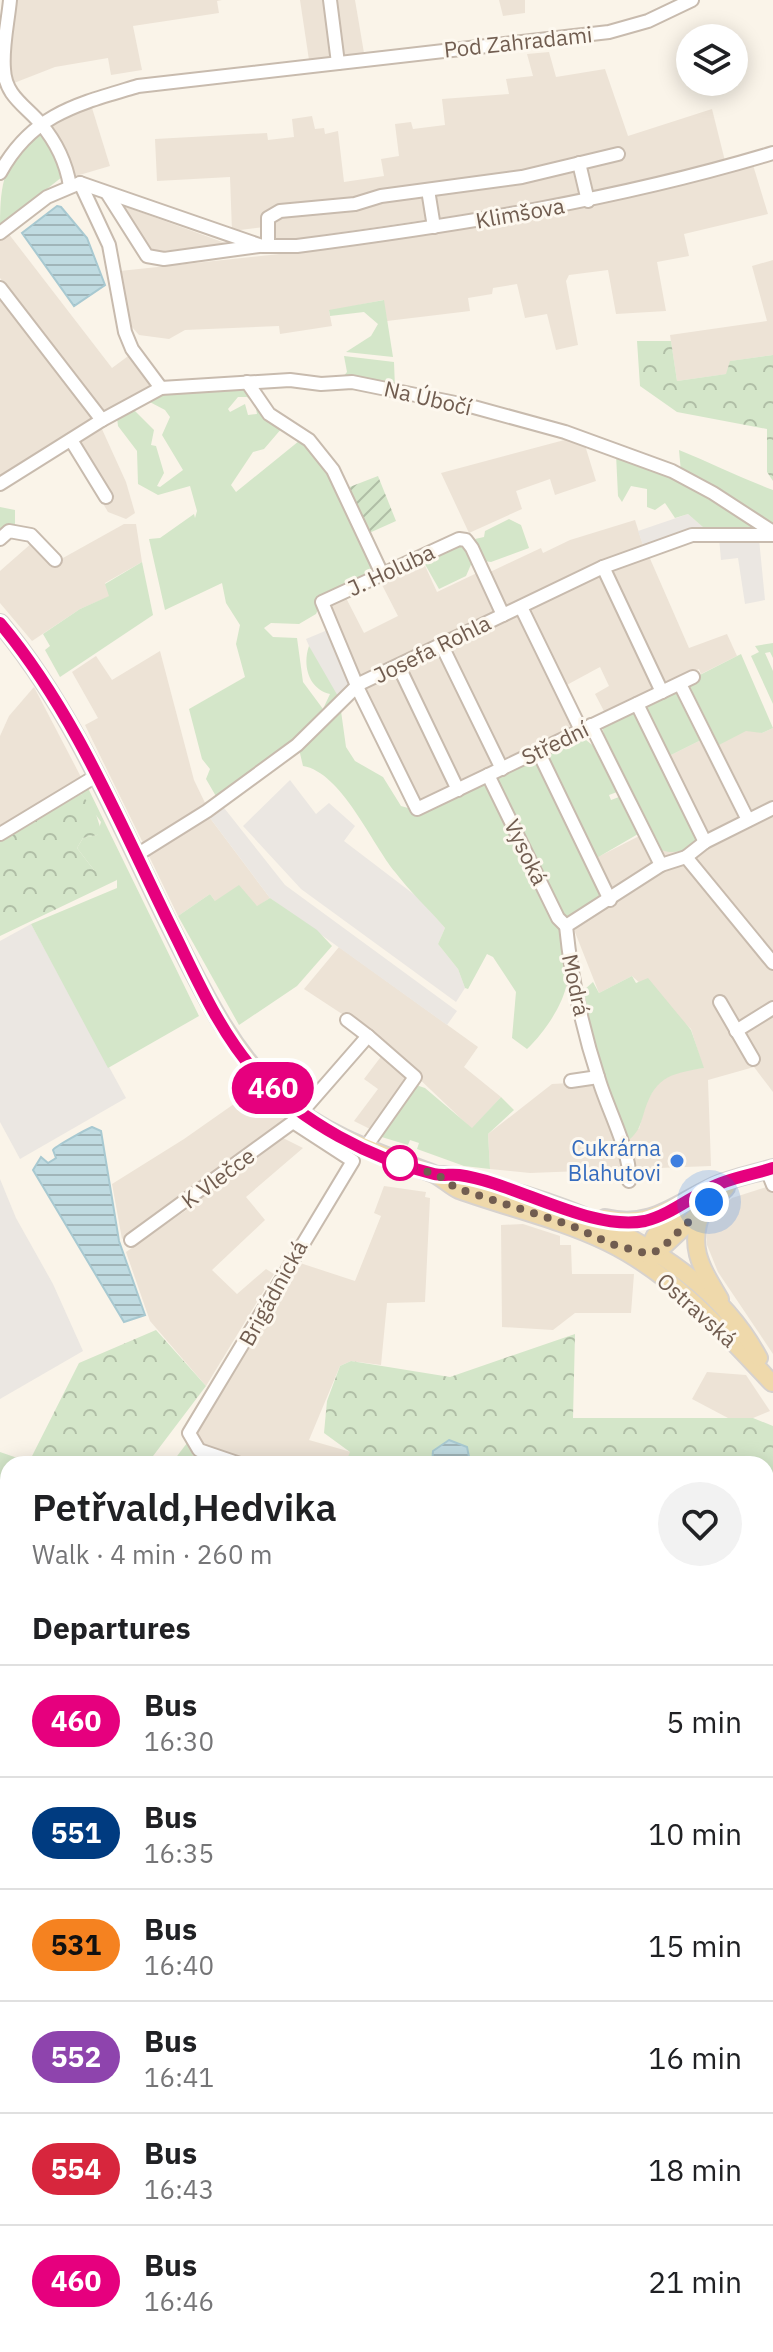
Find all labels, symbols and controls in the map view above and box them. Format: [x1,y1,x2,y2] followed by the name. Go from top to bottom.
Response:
[442,19,594,64] street label: Pod Zahradami
[676,24,748,96] map controls
[676,24,748,96] button: layers
[473,190,567,235] street label: Klimšova
[381,373,475,422] street label: Na Úbočí
[343,537,439,602] street label: J. Holuba
[368,608,495,689] street label: Josefa Rohla
[516,714,594,771] street label: Střední
[498,814,555,890] street label: Vysoká
[556,951,597,1019] street label: Modrá
[227,1062,319,1114] line badge: 460
[248,1069,298,1106] text: 460
[568,1133,661,1187] place label: Cukrárna Blahutovi
[175,1141,260,1215] street label: K Vlečce
[383,1146,417,1180] unlabelled marker
[668,1152,686,1170] marker: Cukrárna Blahutovi
[689,1182,729,1222] your location
[232,1235,314,1351] street label: Brigádnická
[651,1266,744,1353] street label: Ostravská
[32,1482,337,1531] text: Petřvald,Hedvika
[658,1482,742,1566] button: heart
[32,1537,272,1571] text: Walk · 4 min · 260 m
[32,1608,191,1647] text: Departures
[144,1685,197,1724] text: Bus
[51,1702,101,1739] text: 460
[666,1702,742,1741] text: 5 min
[144,1724,214,1758] text: 16:30
[144,1797,197,1836] text: Bus
[51,1814,101,1851] text: 551
[648,1814,742,1853] text: 10 min
[144,1836,214,1870] text: 16:35
[144,1909,197,1948] text: Bus
[51,1926,101,1963] text: 531
[648,1926,742,1965] text: 15 min
[144,1948,214,1982] text: 16:40
[144,2021,197,2060] text: Bus
[51,2038,101,2075] text: 552
[648,2038,742,2077] text: 16 min
[144,2060,214,2094] text: 16:41
[144,2133,197,2172] text: Bus
[51,2150,101,2187] text: 554
[648,2150,742,2189] text: 18 min
[144,2172,214,2206] text: 16:43
[144,2245,197,2284] text: Bus
[51,2262,101,2299] text: 460
[648,2262,742,2301] text: 21 min
[144,2284,214,2318] text: 16:46

